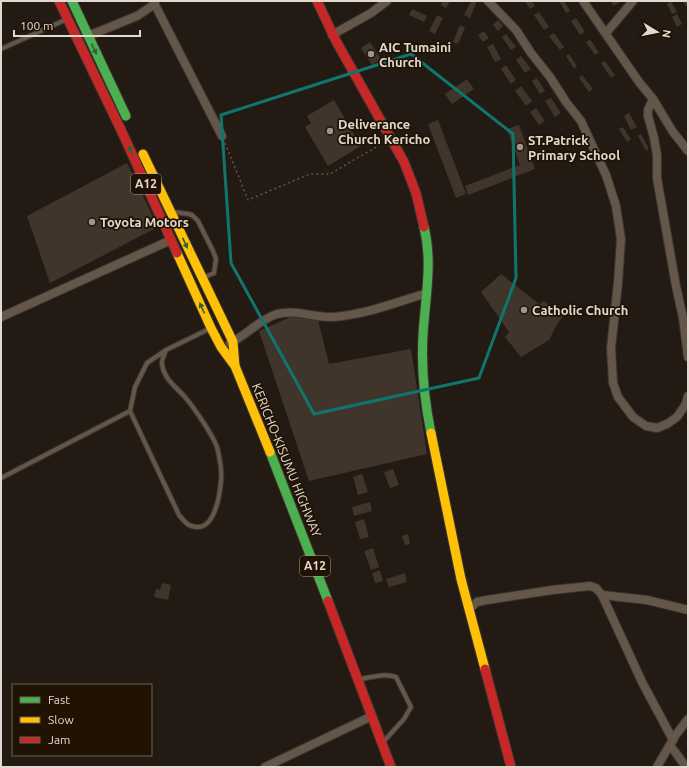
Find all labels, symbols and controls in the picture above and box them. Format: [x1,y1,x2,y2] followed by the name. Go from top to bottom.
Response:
[14,12,140,38] scale bar
[637,12,677,52] north arrow
[20,19,53,32] text: 100 m
[660,29,673,39] text: N
[379,40,451,69] place label: AIC Tumaini Church
[91,43,97,55] one-way arrow
[366,49,376,59] marker: AIC Tumaini Church
[338,117,430,146] place label: Deliverance Church Kericho
[325,126,335,136] marker: Deliverance Church Kericho
[528,133,620,162] place label: ST.Patrick Primary School
[515,142,525,152] marker: ST.Patrick Primary School
[128,146,134,157] one-way arrow
[131,174,161,194] road number: A12
[100,215,189,229] place label: Toyota Motors
[87,217,97,227] marker: Toyota Motors
[182,237,188,248] one-way arrow
[199,301,205,313] one-way arrow
[532,303,628,317] place label: Catholic Church
[519,305,529,315] marker: Catholic Church
[250,381,325,539] street label: KERICHO-KISUMU HIGHWAY
[300,556,330,576] road number: A12
[12,684,152,756] legend
[48,693,70,706] text: Fast
[48,713,74,726] text: Slow
[48,733,70,746] text: Jam

